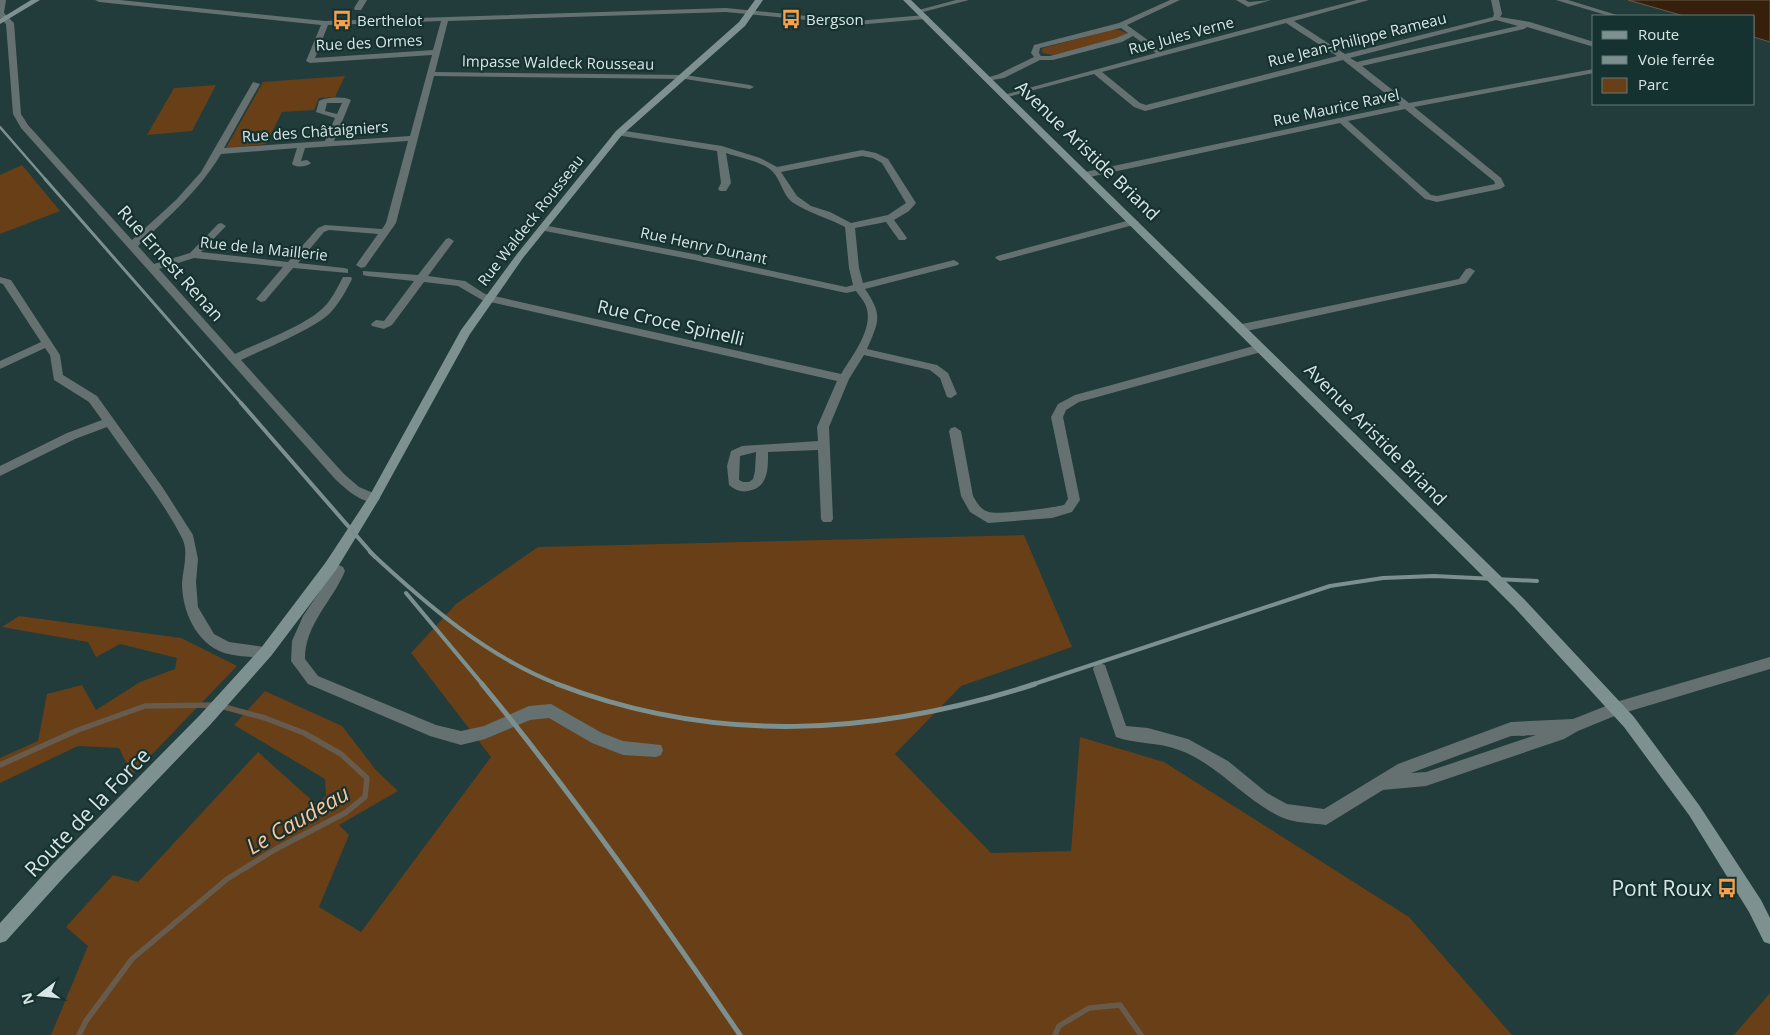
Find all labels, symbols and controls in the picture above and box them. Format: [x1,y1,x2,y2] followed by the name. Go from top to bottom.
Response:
[1266,7,1448,71] street label: Rue Jean-Philippe Rameau
[780,8,802,30] bus stop icon: Bergson
[331,9,353,31] bus stop icon: Berthelot
[806,9,864,29] place label: Bergson
[357,10,422,30] place label: Berthelot
[1126,11,1236,59] street label: Rue Jules Verne
[1592,15,1755,105] legend
[1638,24,1679,44] text: Route
[315,29,423,55] street label: Rue des Ormes
[1638,49,1715,69] text: Voie ferrée
[462,50,654,74] street label: Impasse Waldeck Rousseau
[1638,74,1669,94] text: Parc
[1011,75,1165,225] street label: Avenue Aristide Briand
[1271,84,1401,130] street label: Rue Maurice Ravel
[241,116,389,146] street label: Rue des Châtaigniers
[473,150,587,290] street label: Rue Waldeck Rousseau
[112,200,230,326] street label: Rue Ernest Renan
[639,222,769,268] street label: Rue Henry Dunant
[199,231,329,265] street label: Rue de la Maillerie
[595,293,747,351] street label: Rue Croce Spinelli
[1300,358,1452,510] street label: Avenue Aristide Briand
[18,741,156,883] street label: Route de la Force
[240,777,354,861] water label: Le Caudeau
[1611,874,1712,902] place label: Pont Roux
[1716,877,1738,899] bus stop icon: Pont Roux
[15,970,65,1020] north arrow
[16,991,38,1007] text: N

